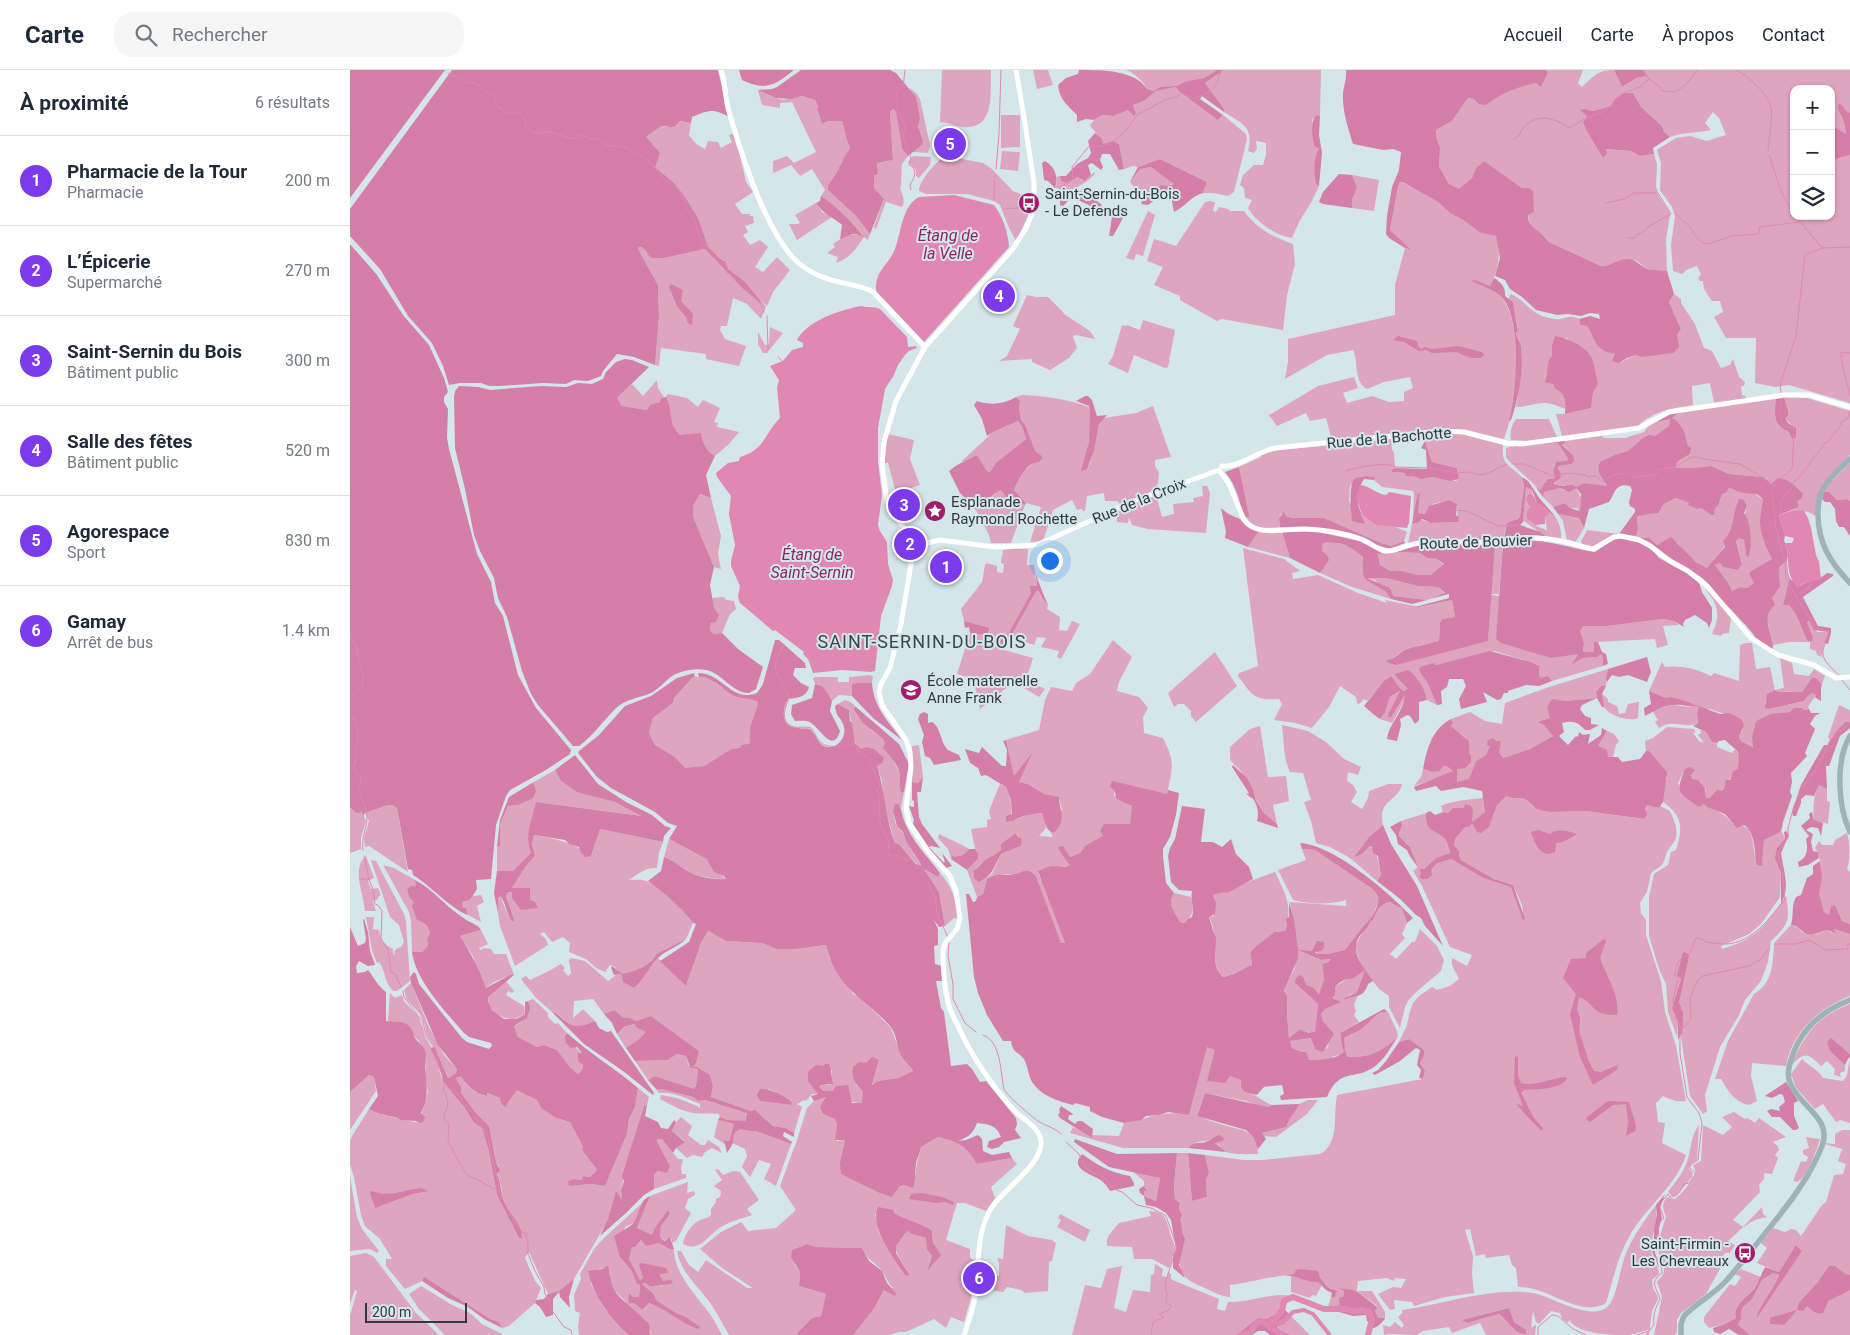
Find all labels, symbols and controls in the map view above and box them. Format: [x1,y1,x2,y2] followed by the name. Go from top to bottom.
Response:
[114,12,464,57] search box
[25,21,84,49] text: Carte
[132,21,160,49] icon: search
[172,23,267,46] text: Rechercher
[1504,24,1562,45] text: Accueil
[1590,24,1634,45] text: Carte
[1662,24,1734,45] text: À propos
[1762,24,1825,45] text: Contact
[1790,85,1835,220] map controls
[1790,85,1835,130] button: +
[20,91,129,115] text: À proximité
[255,93,330,112] text: 6 résultats
[934,125,966,163] pin: 5
[1790,130,1835,175] button: −
[67,160,247,183] text: Pharmacie de la Tour
[31,171,41,190] text: 1
[285,171,330,190] text: 200 m
[1790,175,1835,220] button: layers
[67,183,144,202] text: Pharmacie
[1045,185,1180,220] place label: Saint-Sernin-du-Bois - Le Defends
[1017,191,1041,215] bus stop icon: Saint-Sernin-du-Bois - Le Defends
[918,226,978,263] water label: Étang de la Velle
[67,250,150,273] text: L’Épicerie
[31,261,41,280] text: 2
[285,261,330,280] text: 270 m
[67,273,162,292] text: Supermarché
[983,277,1015,315] pin: 4
[67,340,242,363] text: Saint-Sernin du Bois
[31,351,41,370] text: 3
[285,351,330,370] text: 300 m
[67,363,178,382] text: Bâtiment public
[1326,424,1452,452] street label: Rue de la Bachotte
[67,430,193,453] text: Salle des fêtes
[31,441,41,460] text: 4
[285,441,330,460] text: 520 m
[67,453,178,472] text: Bâtiment public
[1090,474,1189,528] street label: Rue de la Croix
[888,486,920,524] pin: 3
[951,493,1077,528] place label: Esplanade Raymond Rochette
[923,499,947,523] place icon: Esplanade Raymond Rochette
[67,520,169,543] text: Agorespace
[894,525,926,563] pin: 2
[31,531,41,550] text: 5
[285,531,330,550] text: 830 m
[1419,531,1533,553] street label: Route de Bouvier
[67,543,106,562] text: Sport
[771,545,854,582] water label: Étang de Saint-Sernin
[930,548,962,586] pin: 1
[1037,548,1063,574] your location
[67,610,126,633] text: Gamay
[31,621,41,640] text: 6
[282,621,330,640] text: 1.4 km
[818,631,1026,652] district label: SAINT-SERNIN-DU-BOIS
[67,633,153,652] text: Arrêt de bus
[927,672,1038,707] place label: École maternelle Anne Frank
[899,678,923,702] school or university icon: École maternelle Anne Frank
[1632,1235,1730,1270] place label: Saint-Firmin - Les Chevreaux
[1733,1241,1757,1265] bus stop icon: Saint-Firmin - Les Chevreaux
[963,1259,995,1297] pin: 6
[365,1300,468,1323] scale bar
[372,1304,411,1320] text: 200 m

